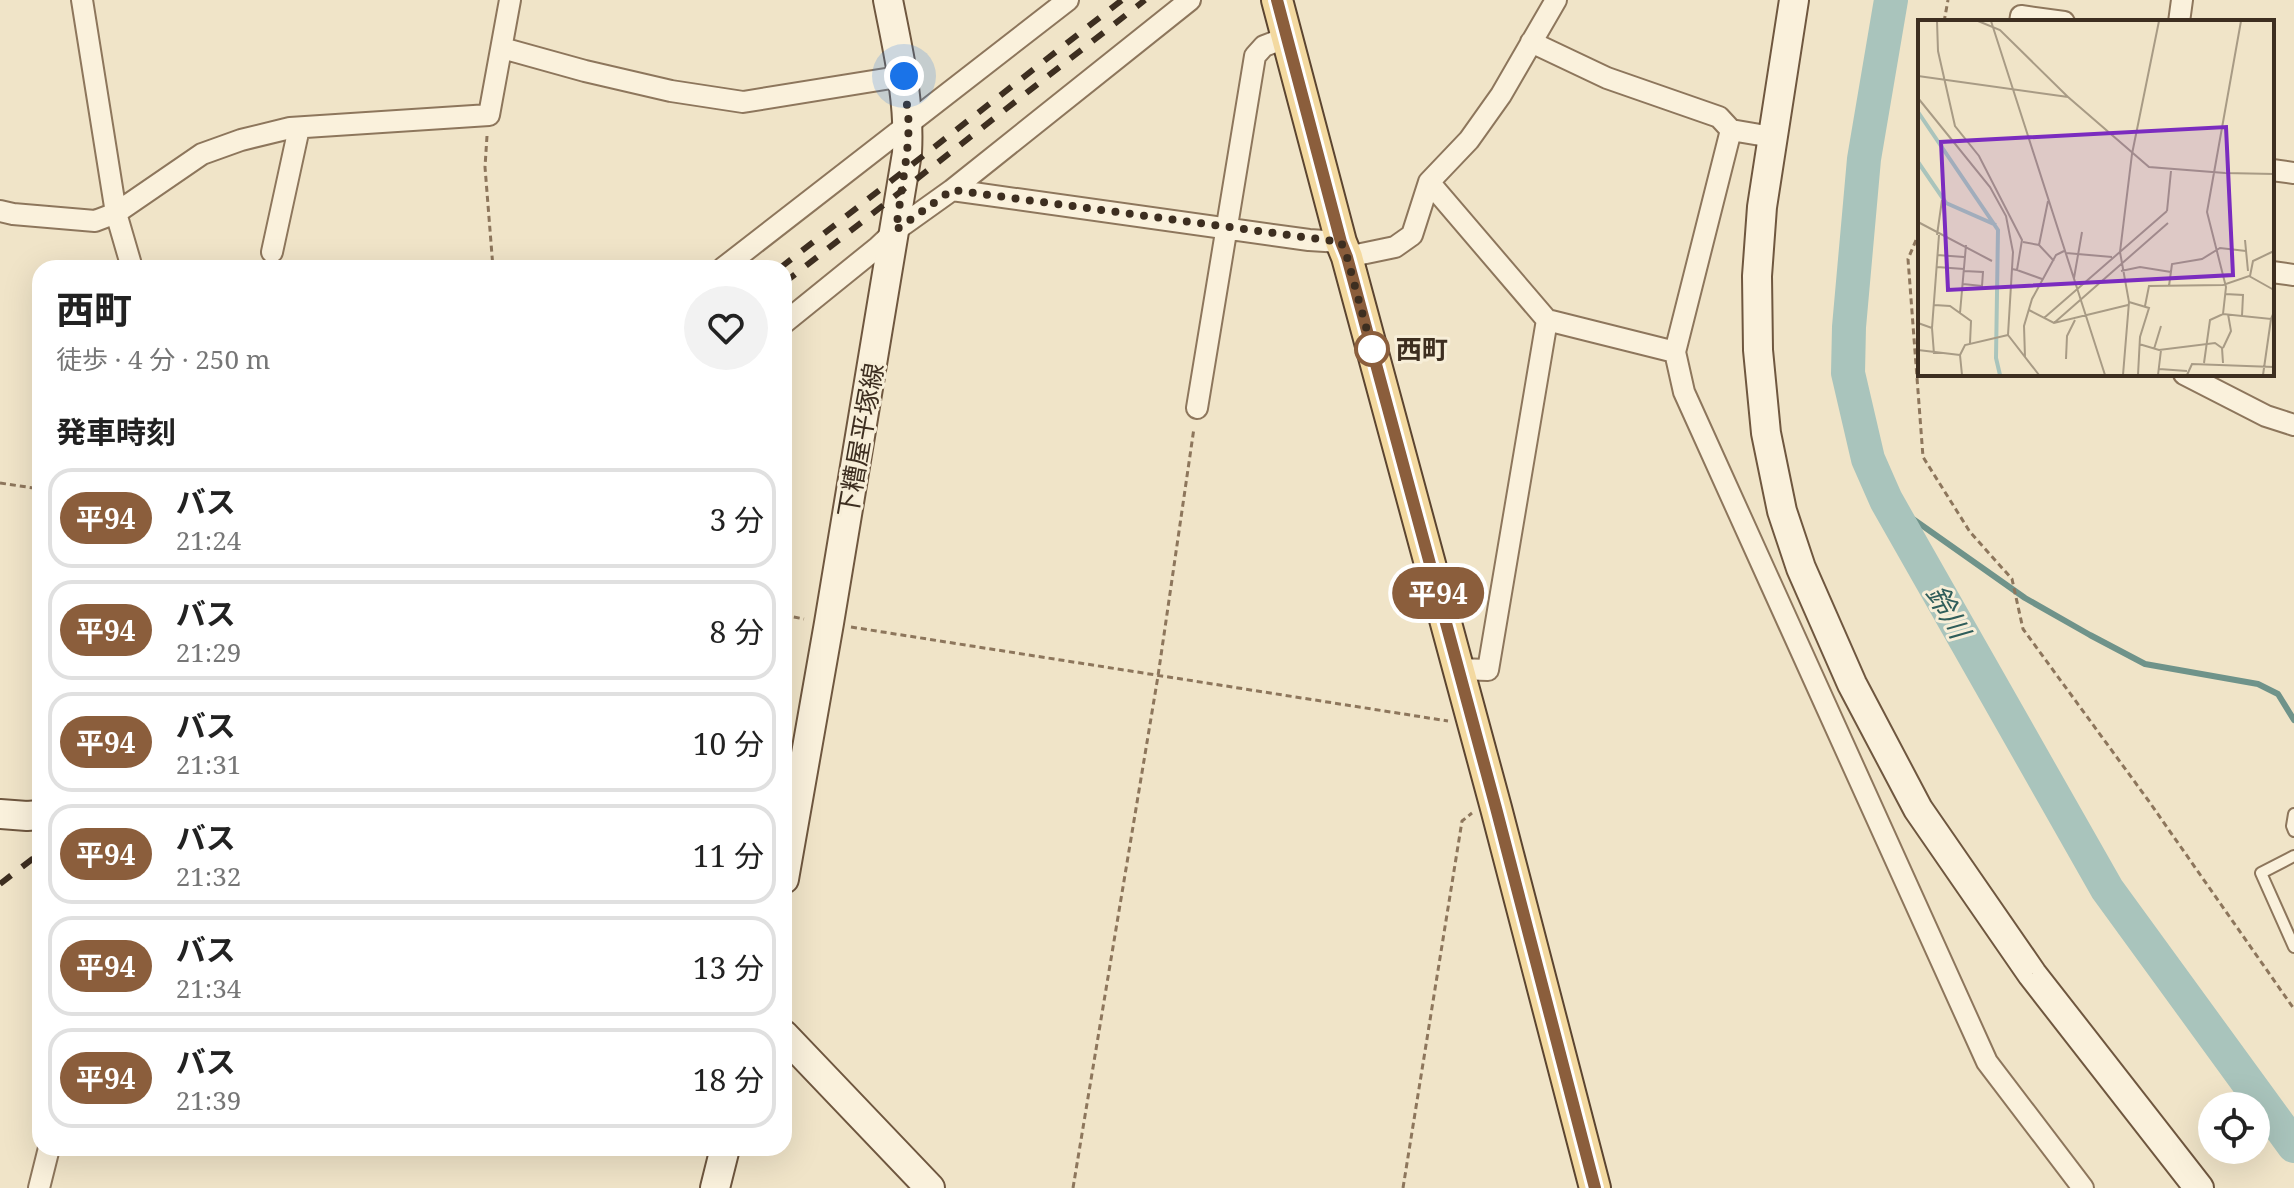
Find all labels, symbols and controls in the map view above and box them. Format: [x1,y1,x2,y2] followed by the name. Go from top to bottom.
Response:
[1918,20,2274,376] inset map
[884,56,924,96] your location
[56,283,132,335] text: 西町
[684,286,768,370] button: heart
[1396,331,1448,367] place label: 西町
[1355,332,1389,366] marker: 西町
[56,341,270,377] text: 徒歩 · 4 分 · 250 m
[829,360,891,520] street label: 下糟屋平塚線
[56,411,176,452] text: 発車時刻
[176,481,236,522] text: バス
[76,499,136,537] text: 平94
[709,499,764,540] text: 3 分
[176,522,241,558] text: 21:24
[1392,567,1484,619] line badge: 平94
[1408,574,1468,612] text: 平94
[1919,577,1981,647] water label: 鈴川
[176,593,236,634] text: バス
[76,611,136,649] text: 平94
[709,611,764,652] text: 8 分
[176,634,241,670] text: 21:29
[176,705,236,746] text: バス
[76,723,136,761] text: 平94
[693,723,764,764] text: 10 分
[176,746,241,782] text: 21:31
[176,817,236,858] text: バス
[76,835,136,873] text: 平94
[693,835,764,876] text: 11 分
[176,858,241,894] text: 21:32
[176,929,236,970] text: バス
[76,947,136,985] text: 平94
[693,947,764,988] text: 13 分
[176,970,241,1006] text: 21:34
[176,1041,236,1082] text: バス
[76,1059,136,1097] text: 平94
[693,1059,764,1100] text: 18 分
[176,1082,241,1118] text: 21:39
[2198,1092,2270,1164] map controls
[2198,1092,2270,1164] button: locate

